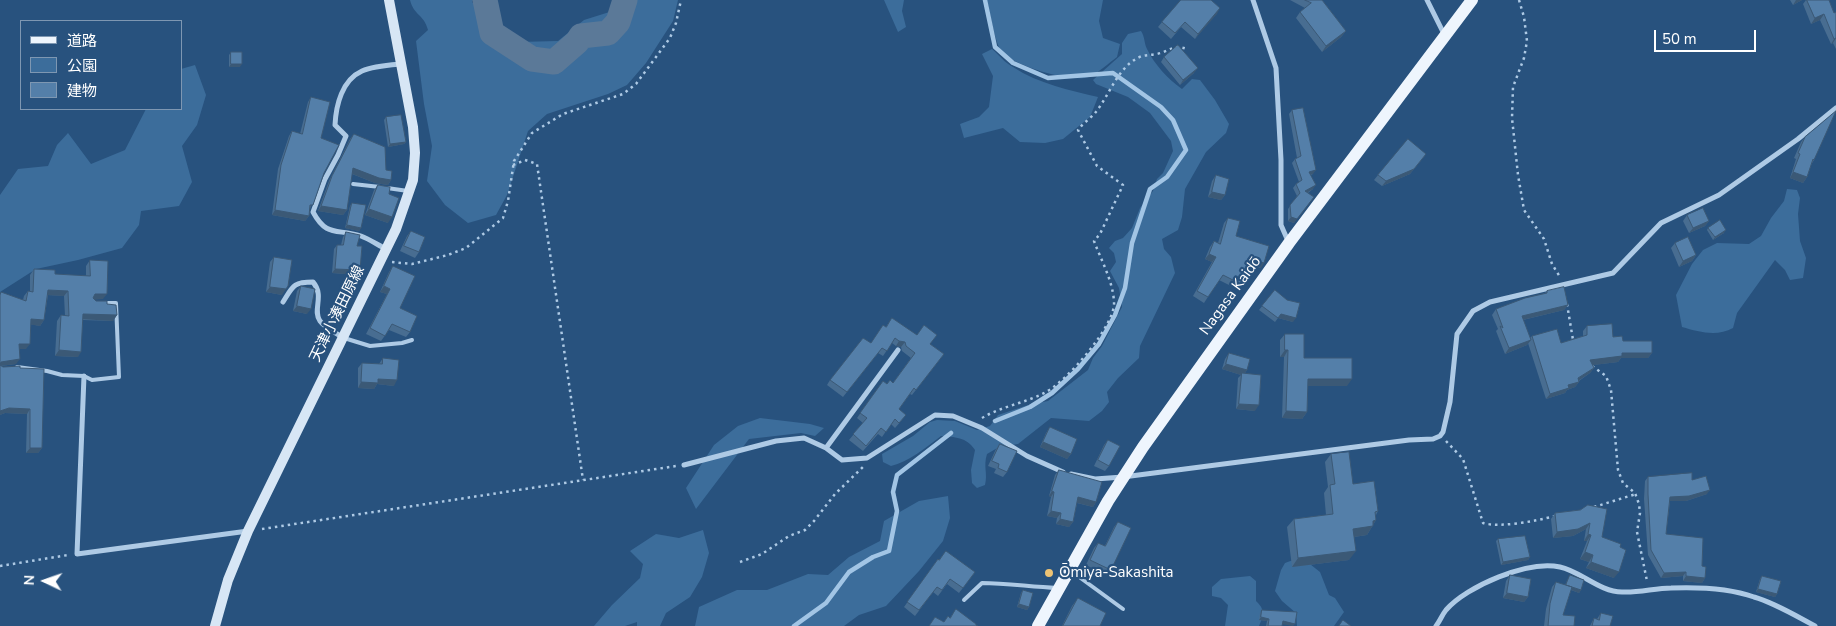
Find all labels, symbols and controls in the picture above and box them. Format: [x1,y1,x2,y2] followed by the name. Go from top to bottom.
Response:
[20,20,182,110] legend
[1656,20,1758,52] scale bar
[1662,29,1697,49] text: 50 m
[67,31,97,51] text: 道路
[67,56,97,76] text: 公園
[67,81,97,101] text: 建物
[1196,253,1266,339] street label: Nagasa Kaidō
[307,263,369,365] street label: 天津小湊田原線
[20,556,70,606] north arrow
[1059,564,1173,582] place label: Ōmiya-Sakashita
[1043,567,1055,579] marker: Ōmiya-Sakashita
[20,574,39,586] text: N

